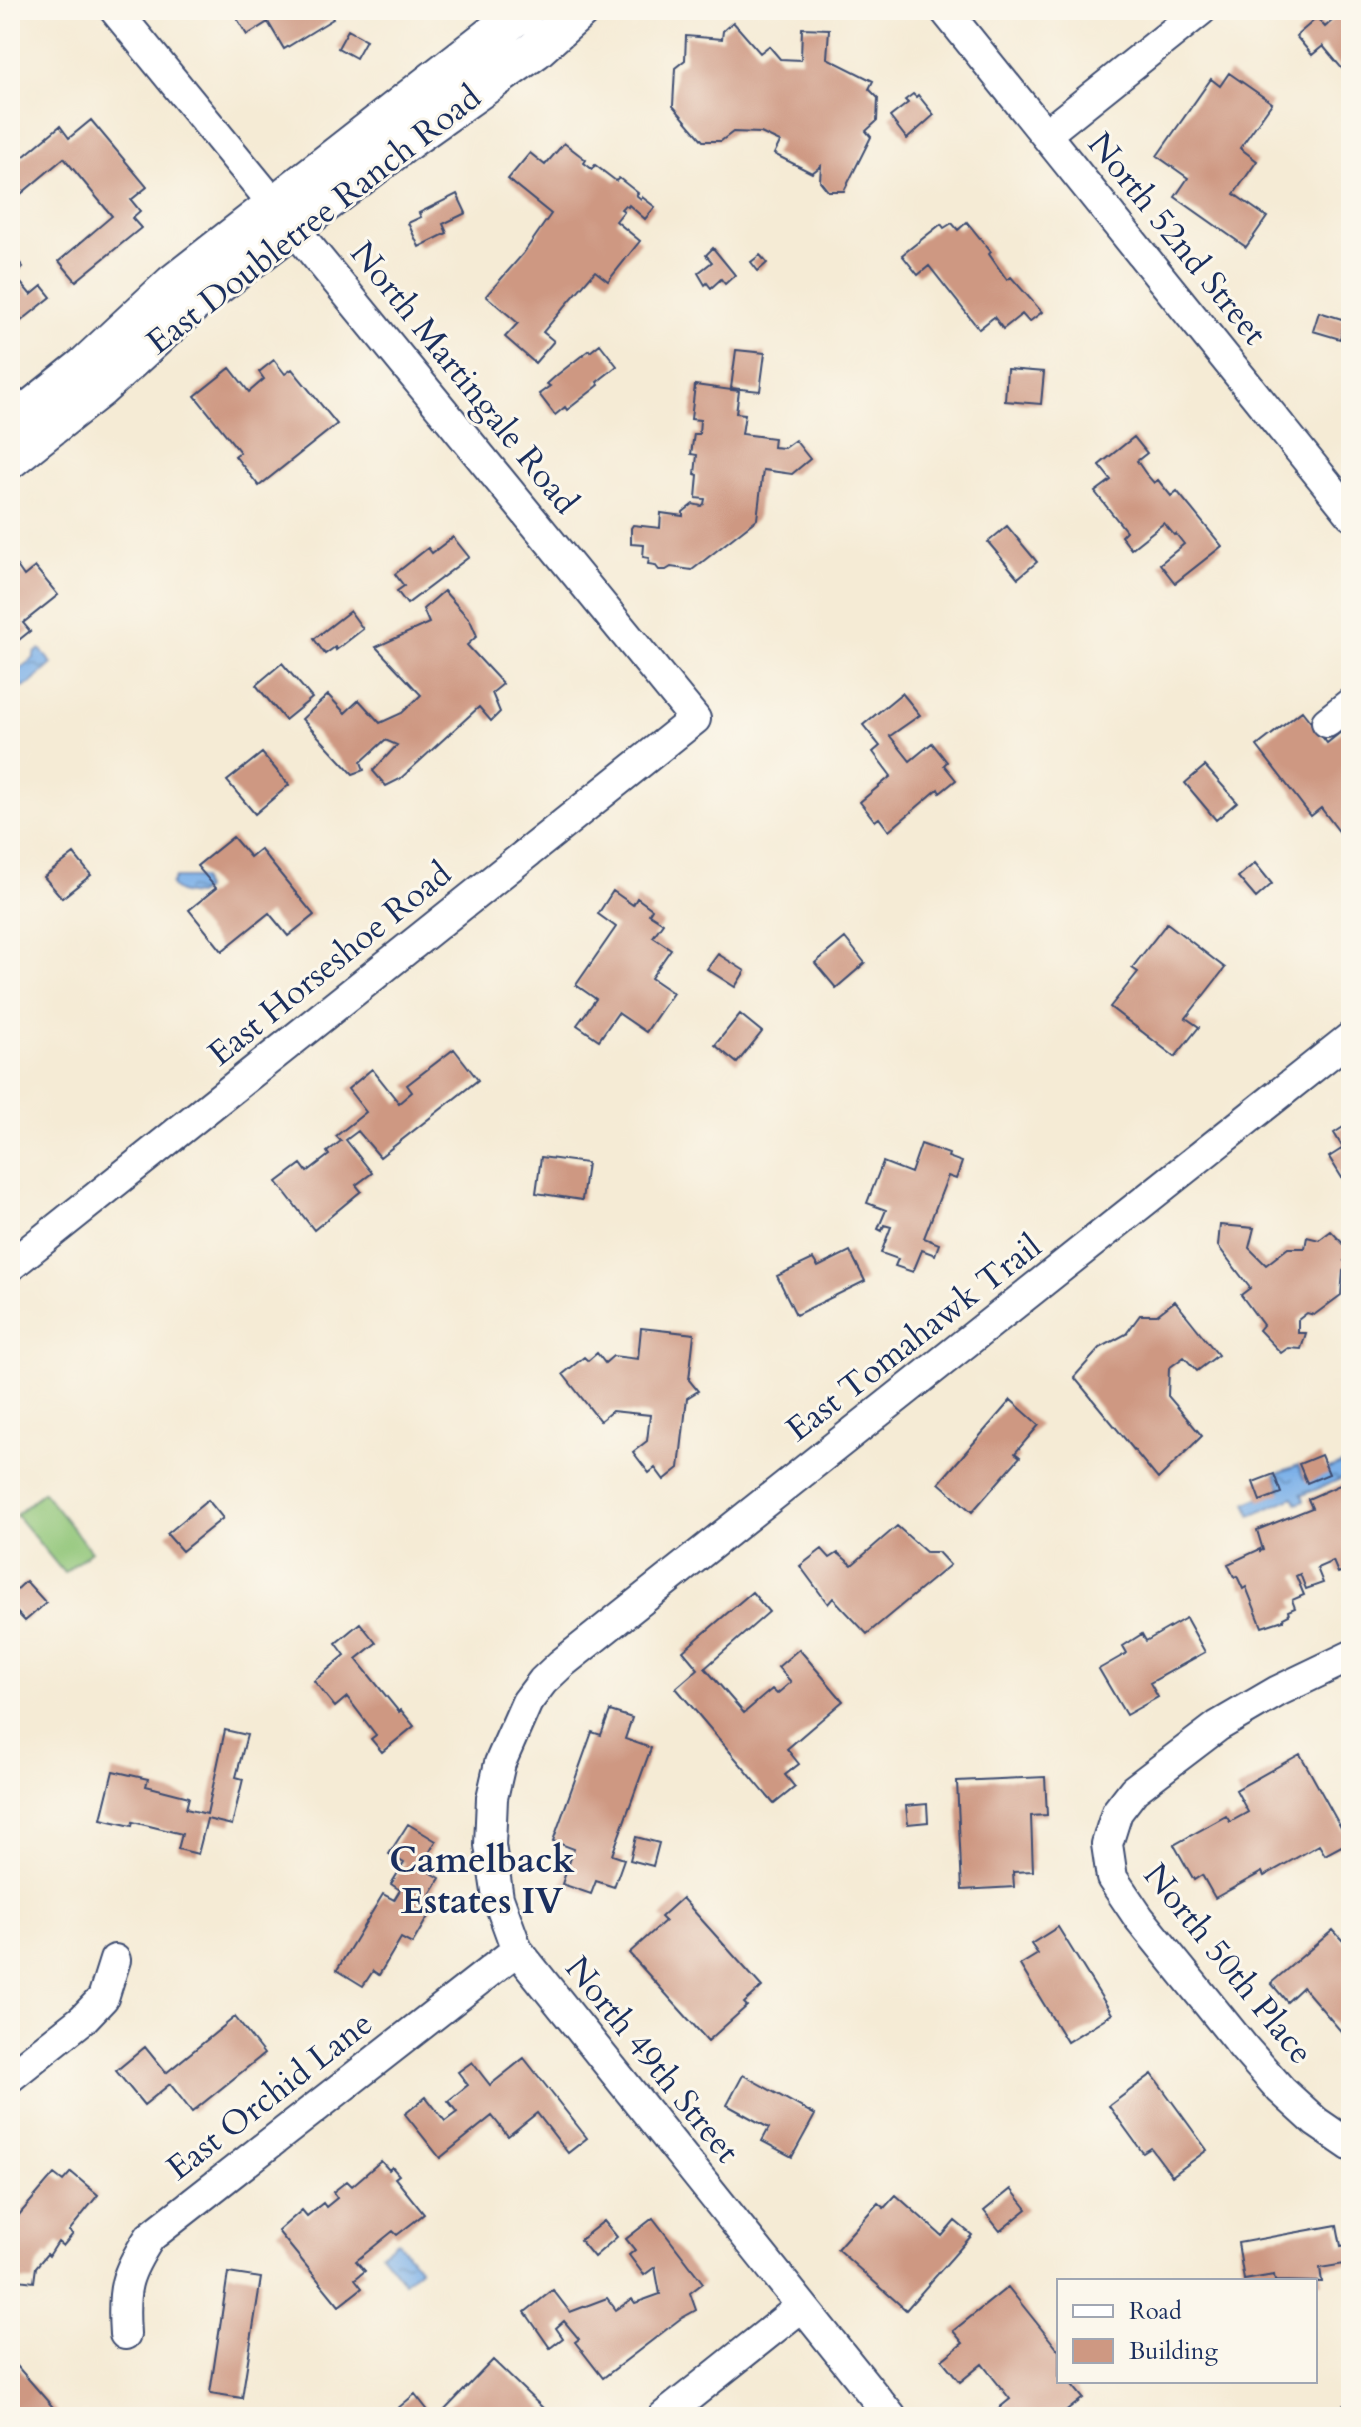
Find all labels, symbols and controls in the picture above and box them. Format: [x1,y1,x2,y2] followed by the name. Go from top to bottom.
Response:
[137,75,490,365] street label: East Doubletree Ranch Road
[1077,123,1278,355] street label: North 52nd Street
[340,232,589,524] street label: North Martingale Road
[198,851,461,1076] street label: East Horseshoe Road
[777,1223,1051,1452] street label: East Tomahawk Trail
[389,1836,575,1926] district label: Camelback Estates IV
[1133,1854,1324,2074] street label: North 50th Place
[555,1947,750,2173] street label: North 49th Street
[157,2001,382,2191] street label: East Orchid Lane
[1057,2279,1317,2383] legend
[1129,2295,1182,2328] text: Road
[1129,2335,1219,2368] text: Building

